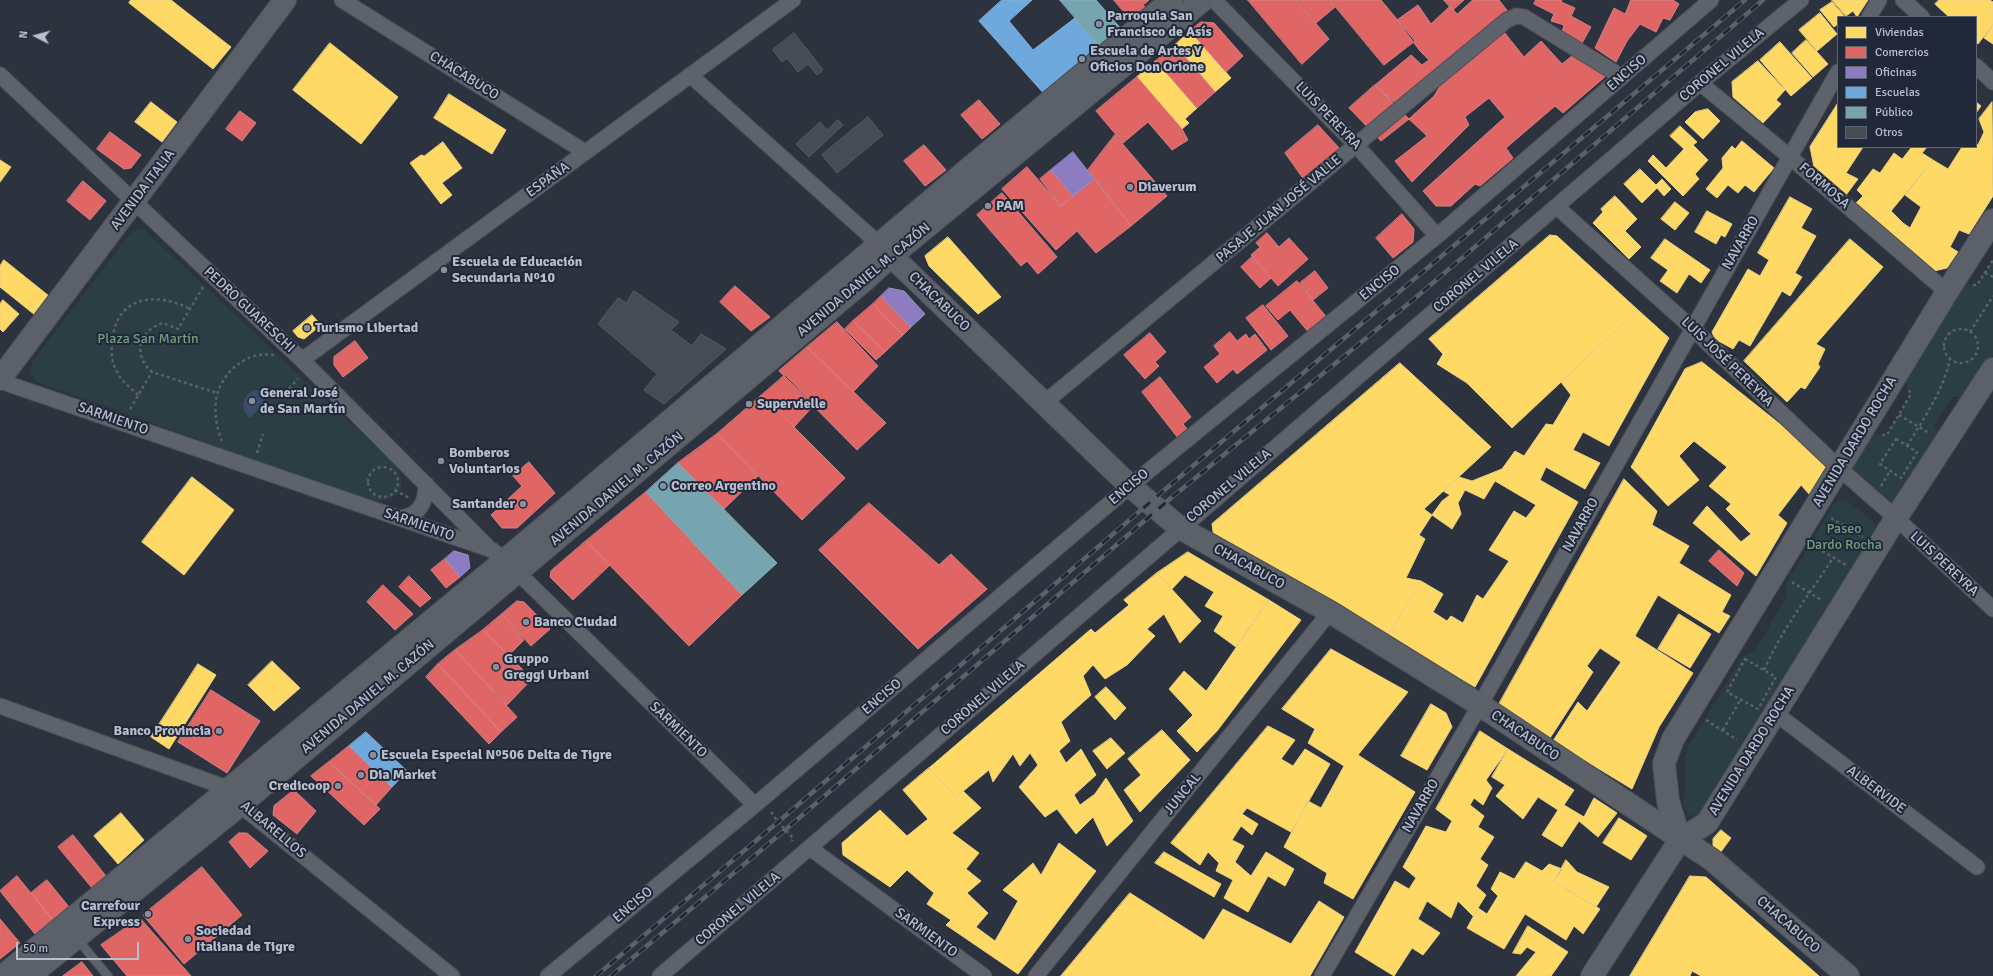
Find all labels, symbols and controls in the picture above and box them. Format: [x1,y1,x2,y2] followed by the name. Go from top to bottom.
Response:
[1107,8,1212,40] place label: Parroquia San Francisco de Asís
[16,16,56,56] north arrow
[1837,16,1977,148] legend
[1094,19,1104,29] marker: Parroquia San Francisco de Asís
[1676,25,1768,105] street label: CORONEL VILELA
[1875,25,1924,40] text: Viviendas
[17,30,30,39] text: N
[1090,43,1204,76] place label: Escuela de Artes Y Oficios Don Orione
[1875,45,1929,60] text: Comercios
[426,48,502,104] street label: CHACABUCO
[1604,51,1650,95] street label: ENCISO
[1077,54,1087,64] marker: Escuela de Artes Y Oficios Don Orione
[1875,65,1917,80] text: Oficinas
[1292,79,1364,153] street label: LUIS PEREYRA
[1875,85,1920,100] text: Escuelas
[1875,105,1913,120] text: Público
[1875,125,1903,140] text: Otros
[107,146,179,234] street label: AVENIDA ITALIA
[1213,152,1345,266] street label: PASAJE JUAN JOSÉ VALLE
[523,159,573,201] street label: ESPAÑA
[1795,159,1853,213] street label: FORMOSA
[1138,179,1197,195] place label: Diaverum
[1125,182,1135,192] marker: Diaverum
[996,198,1024,214] place label: PAM
[983,201,993,211] marker: PAM
[1719,213,1763,273] street label: NAVARRO
[794,219,934,341] street label: AVENIDA DANIEL M. CAZÓN
[1430,236,1522,316] street label: CORONEL VILELA
[452,254,582,286] place label: Escuela de Educación Secundaria Nº10
[1356,262,1404,304] street label: ENCISO
[200,264,298,356] street label: PEDRO GUARESCHI
[439,265,449,275] marker: Escuela de Educación Secundaria Nº10
[905,269,973,335] street label: CHACABUCO
[1677,314,1777,410] street label: LUIS JOSÉ PEREYRA
[315,320,418,336] place label: Turismo Libertad
[302,323,312,333] marker: Turismo Libertad
[97,331,199,347] park label: Plaza San Martín
[1809,374,1901,510] street label: AVENIDA DARDO ROCHA
[260,385,345,418] place label: General José de San Martín
[247,396,257,406] marker: General José de San Martín
[757,396,826,412] place label: Supervielle
[76,399,150,439] street label: SARMIENTO
[744,399,754,409] marker: Supervielle
[547,428,687,550] street label: AVENIDA DANIEL M. CAZÓN
[449,445,520,478] place label: Bomberos Voluntarios
[1183,446,1275,526] street label: CORONEL VILELA
[436,456,446,466] marker: Bomberos Voluntarios
[1106,465,1152,509] street label: ENCISO
[671,478,776,494] place label: Correo Argentino
[658,481,668,491] marker: Correo Argentino
[1559,495,1603,555] street label: NAVARRO
[452,496,515,512] place label: Santander
[518,499,528,509] marker: Santander
[382,505,456,545] street label: SARMIENTO
[1806,521,1882,554] park label: Paseo Dardo Rocha
[1906,528,1982,600] street label: LUIS PEREYRA
[1211,541,1287,593] street label: CHACABUCO
[534,614,617,630] place label: Banco Ciudad
[521,617,531,627] marker: Banco Ciudad
[298,636,438,758] street label: AVENIDA DANIEL M. CAZÓN
[504,651,589,684] place label: Gruppo Greggi Urbani
[938,657,1028,739] street label: CORONEL VILELA
[491,662,501,672] marker: Gruppo Greggi Urbani
[859,675,905,719] street label: ENCISO
[1705,683,1799,819] street label: AVENIDA DARDO ROCHA
[646,698,710,762] street label: SARMIENTO
[1488,707,1562,765] street label: CHACABUCO
[114,723,211,739] place label: Banco Provincia
[214,726,224,736] marker: Banco Provincia
[381,747,612,763] place label: Escuela Especial Nº506 Delta de Tigre
[368,750,378,760] marker: Escuela Especial Nº506 Delta de Tigre
[1843,762,1909,818] street label: ALBERVIDE
[369,767,436,783] place label: Dia Market
[356,770,366,780] marker: Dia Market
[1161,770,1205,818] street label: JUNCAL
[1399,776,1443,836] street label: NAVARRO
[269,778,330,794] place label: Credicoop
[333,781,343,791] marker: Credicoop
[237,798,309,862] street label: ALBARELLOS
[692,869,784,949] street label: CORONEL VILELA
[610,883,656,927] street label: ENCISO
[1753,893,1823,957] street label: CHACABUCO
[81,898,140,930] place label: Carrefour Express
[891,905,961,961] street label: SARMIENTO
[143,909,153,919] marker: Carrefour Express
[196,923,295,956] place label: Sociedad Italiana de Tigre
[18,934,141,960] scale bar
[183,934,193,944] marker: Sociedad Italiana de Tigre
[23,941,48,956] text: 50 m

